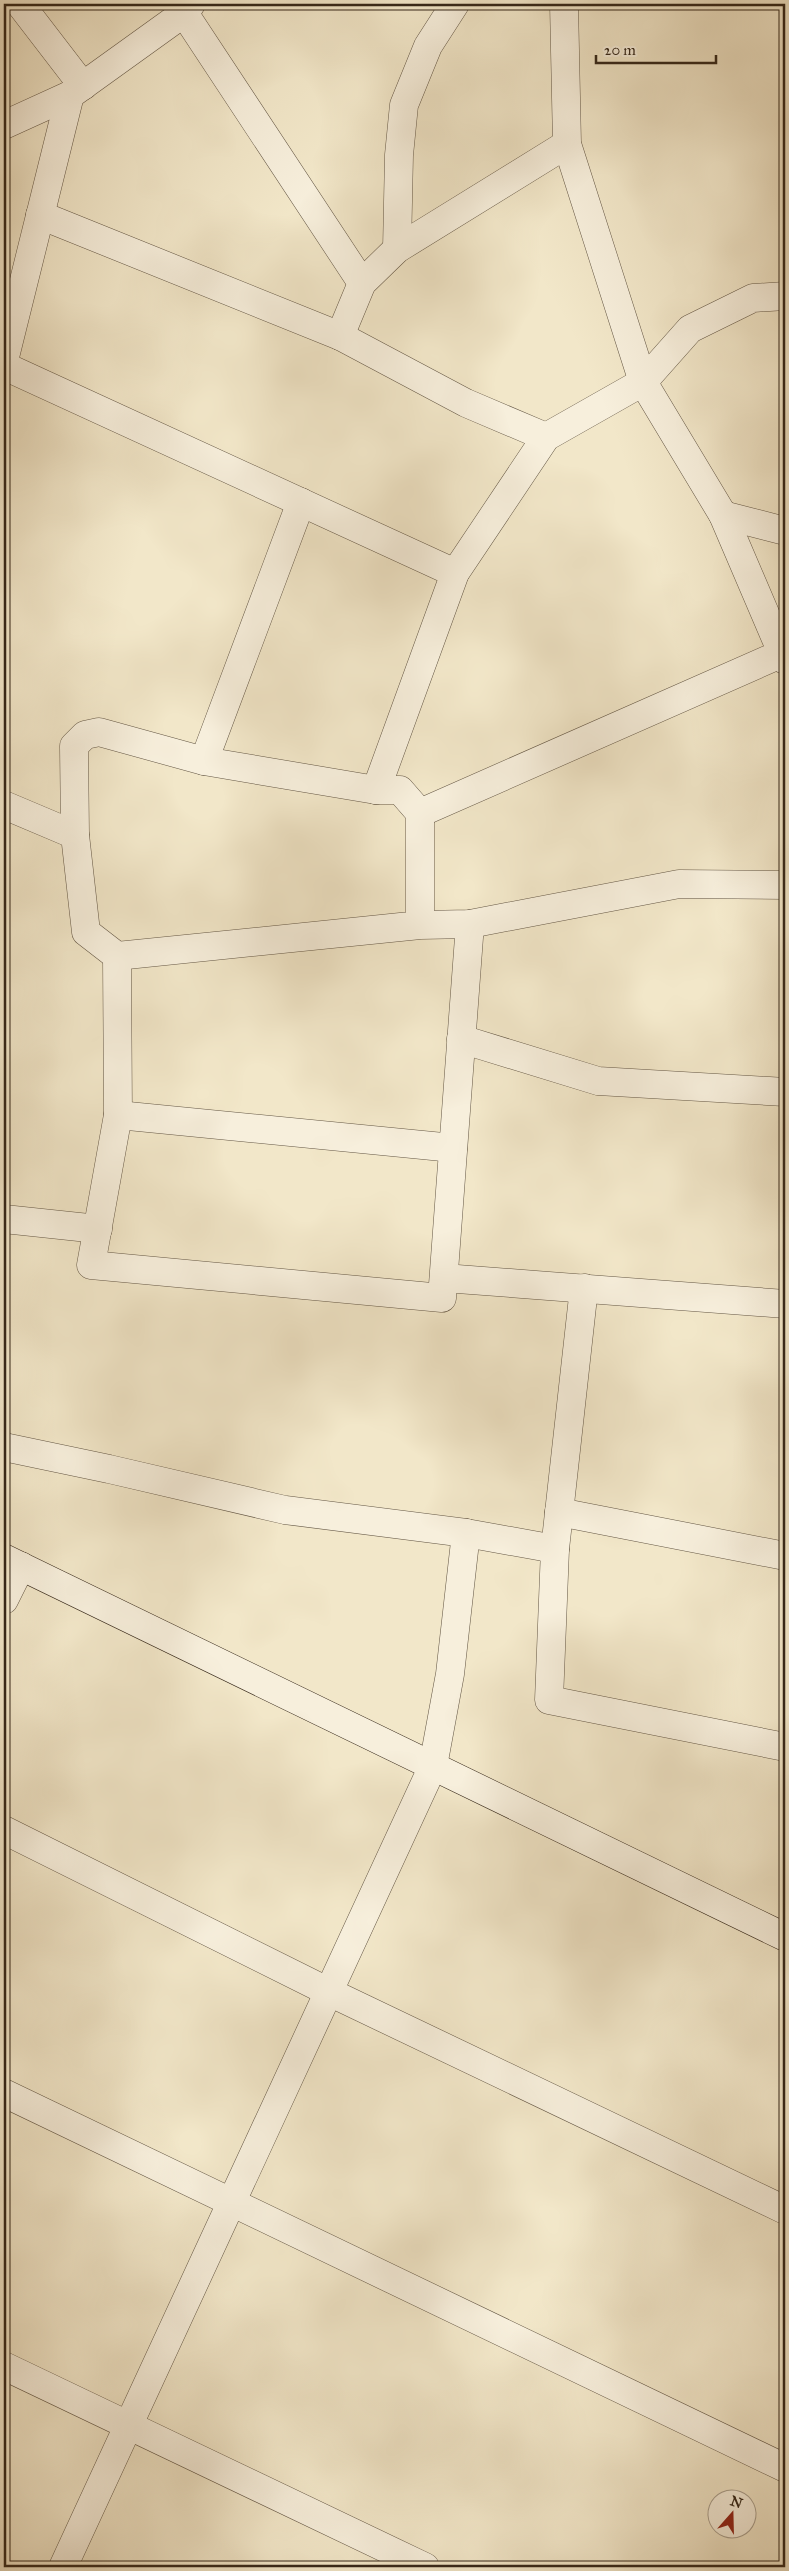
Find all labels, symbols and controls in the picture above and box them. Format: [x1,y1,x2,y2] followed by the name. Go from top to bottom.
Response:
[596,32,716,64] scale bar
[604,41,636,59] text: 20 m
[706,2488,756,2538] north arrow
[728,2492,745,2512] text: N

